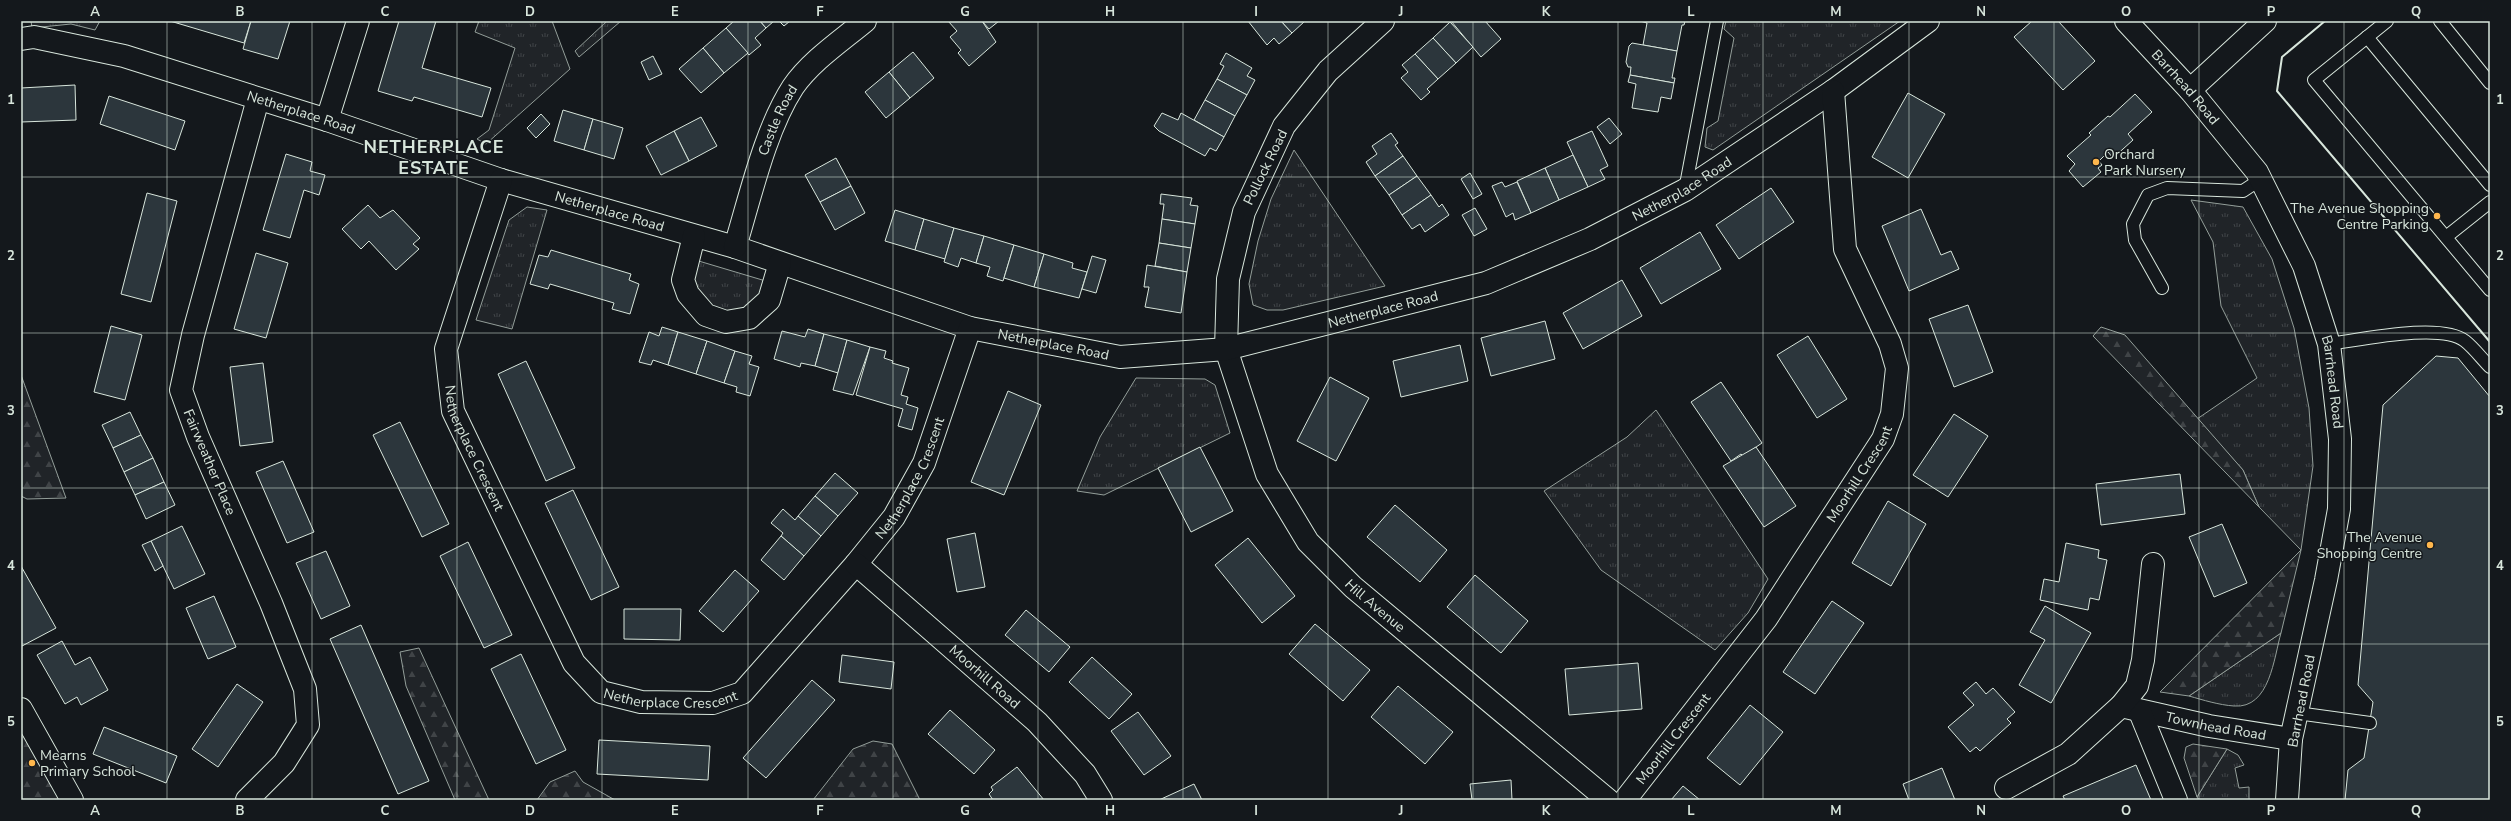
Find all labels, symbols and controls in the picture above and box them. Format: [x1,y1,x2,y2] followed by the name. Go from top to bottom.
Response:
[90,3,100,21] text: A
[236,3,245,21] text: B
[381,3,390,21] text: C
[525,3,535,21] text: D
[671,3,679,21] text: E
[816,3,824,21] text: F
[960,3,970,21] text: G
[1105,3,1115,21] text: H
[1254,3,1258,21] text: I
[1398,3,1403,21] text: J
[1542,3,1551,21] text: K
[1687,3,1695,21] text: L
[1830,3,1842,21] text: M
[1976,3,1986,21] text: N
[2121,3,2131,21] text: O
[2267,3,2276,21] text: P
[2411,3,2421,21] text: Q
[2147,46,2224,129] street label: Barrhead Road
[754,81,802,158] street label: Castle Road
[244,86,358,139] street label: Netherplace Road
[7,91,15,109] text: 1
[2496,91,2504,109] text: 1
[1239,126,1292,208] street label: Pollock Road
[364,135,504,180] district label: NETHERPLACE ESTATE
[2104,145,2186,180] place label: Orchard Park Nursery
[1629,152,1736,226] street label: Netherplace Road
[2091,157,2101,167] marker: Orchard Park Nursery
[553,187,666,236] street label: Netherplace Road
[2290,199,2429,234] place label: The Avenue Shopping Centre Parking
[2432,211,2442,221] marker: The Avenue Shopping Centre Parking
[7,247,15,265] text: 2
[2496,247,2504,265] text: 2
[1326,287,1440,333] street label: Netherplace Road
[996,325,1111,365] street label: Netherplace Road
[2317,333,2348,430] street label: Barrhead Road
[440,384,509,514] street label: Netherplace Crescent
[7,402,15,420] text: 3
[2496,402,2504,420] text: 3
[179,406,240,518] street label: Fairweather Place
[871,414,949,543] street label: Netherplace Crescent
[1822,423,1897,526] street label: Moorhill Crescent
[2317,528,2422,563] place label: The Avenue Shopping Centre
[2425,540,2435,550] marker: The Avenue Shopping Centre
[7,557,15,575] text: 4
[2496,557,2504,575] text: 4
[1340,575,1409,637] street label: Hill Avenue
[945,641,1024,713] street label: Moorhill Road
[2283,653,2320,749] street label: Barrhead Road
[601,684,740,713] street label: Netherplace Crescent
[1632,689,1715,788] street label: Moorhill Crescent
[2164,707,2267,745] street label: Townhead Road
[7,713,15,731] text: 5
[2496,713,2504,731] text: 5
[40,746,136,781] place label: Mearns Primary School
[27,758,37,768] marker: Mearns Primary School
[90,802,100,820] text: A
[236,802,245,820] text: B
[381,802,390,820] text: C
[525,802,535,820] text: D
[671,802,679,820] text: E
[816,802,824,820] text: F
[960,802,970,820] text: G
[1105,802,1115,820] text: H
[1254,802,1258,820] text: I
[1398,802,1403,820] text: J
[1542,802,1551,820] text: K
[1687,802,1695,820] text: L
[1830,802,1842,820] text: M
[1976,802,1986,820] text: N
[2121,802,2131,820] text: O
[2267,802,2276,820] text: P
[2411,802,2421,820] text: Q

